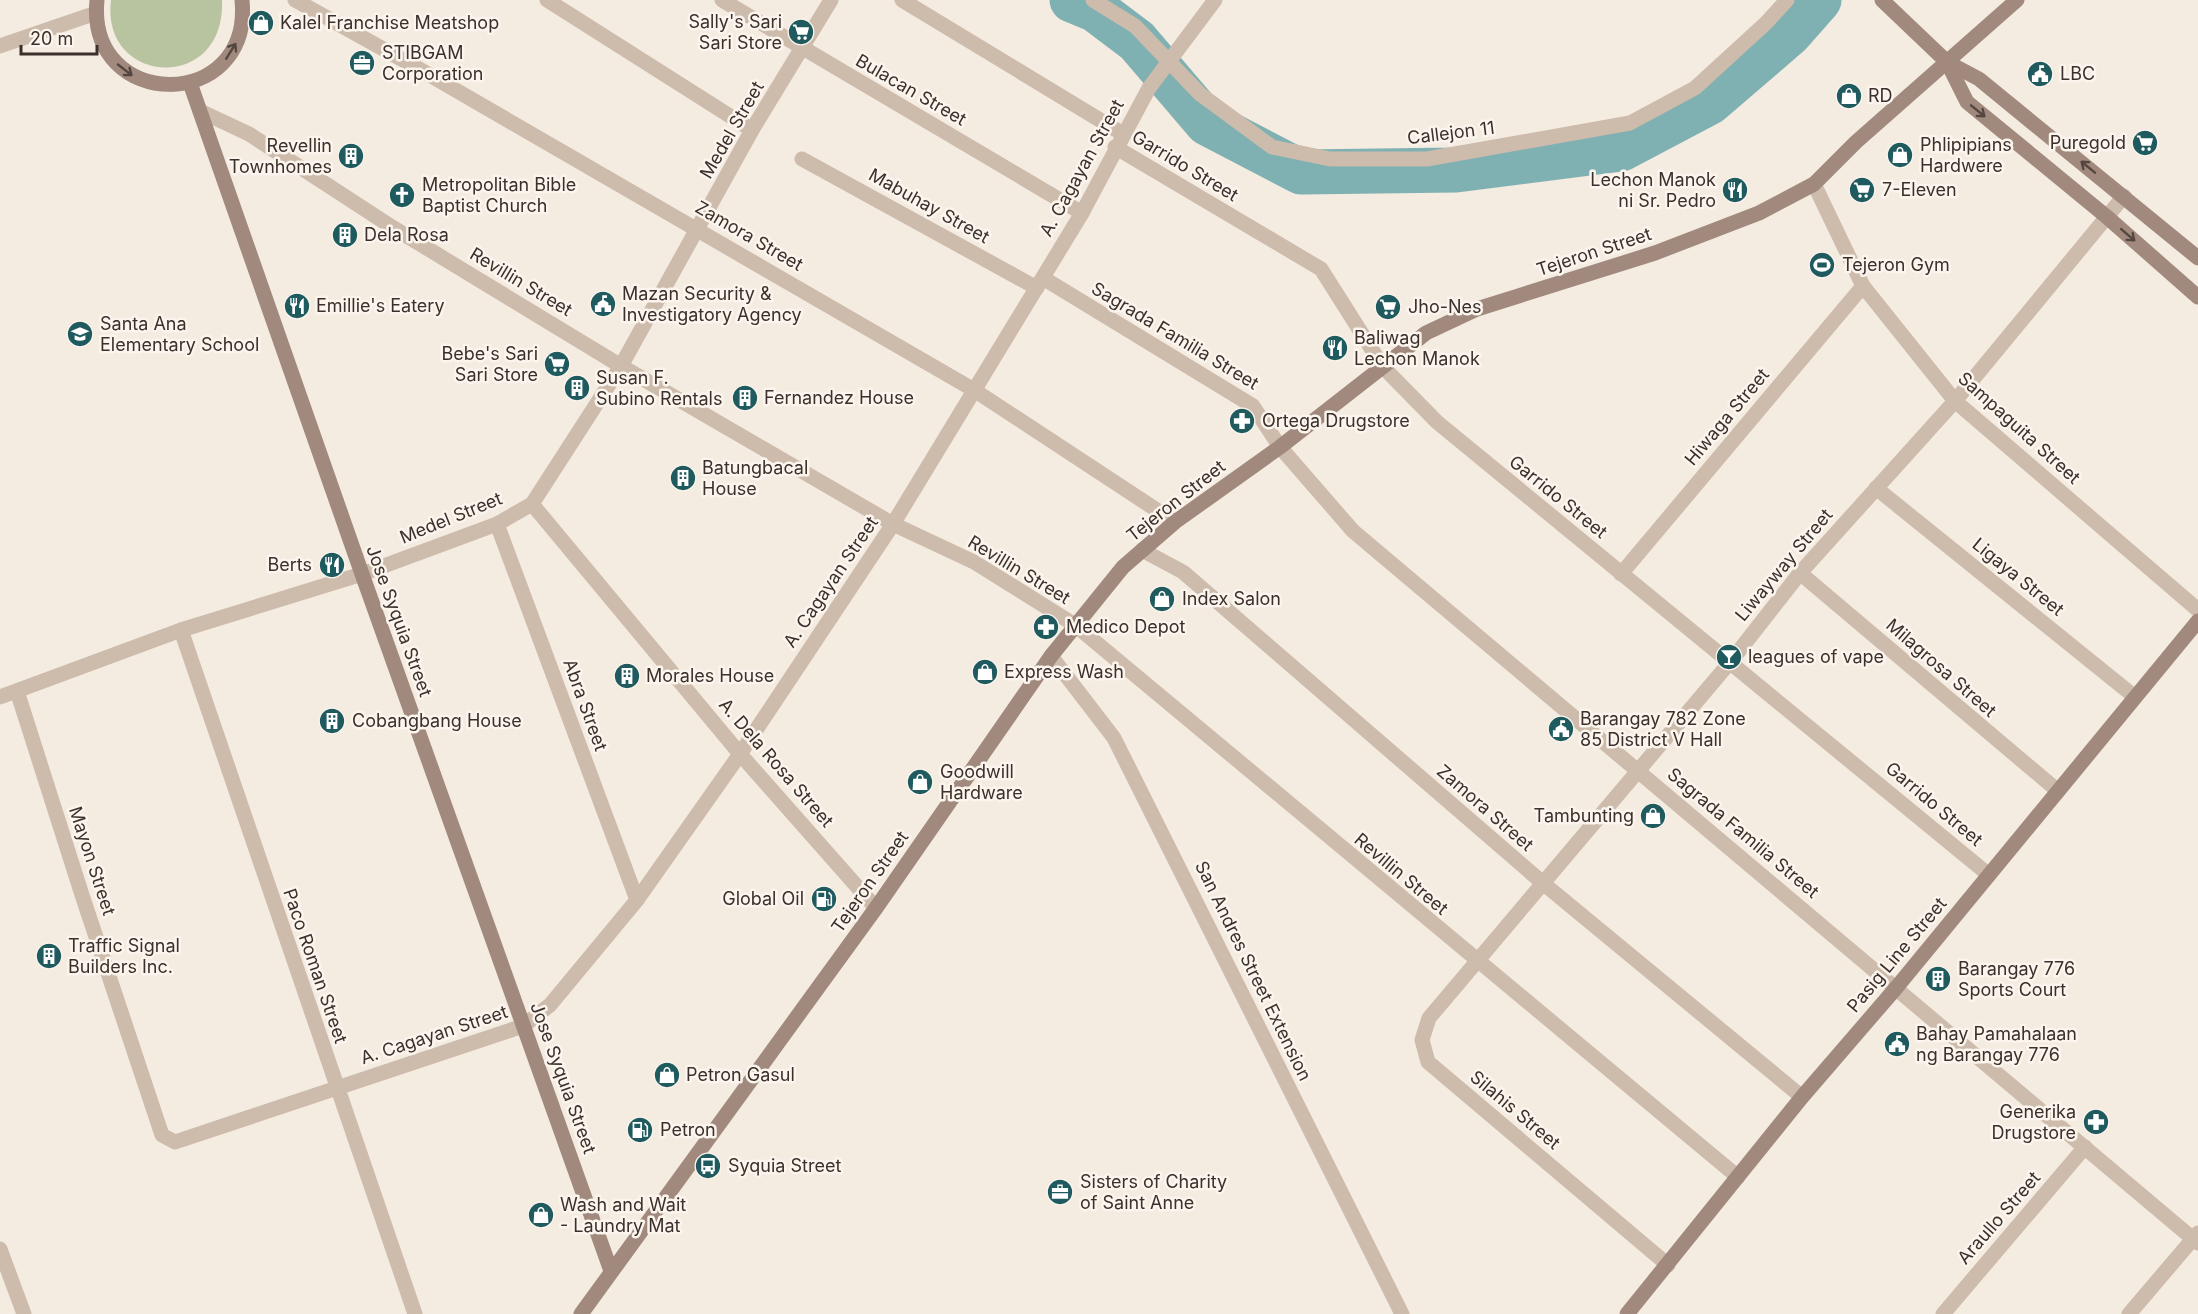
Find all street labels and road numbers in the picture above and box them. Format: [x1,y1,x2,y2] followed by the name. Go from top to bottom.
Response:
[852,49,970,130] street label: Bulacan Street
[695,77,768,182] street label: Medel Street
[1035,95,1128,240] street label: A. Cagayan Street
[1406,117,1496,148] street label: Callejon 11
[1129,126,1242,205] street label: Garrido Street
[865,164,993,247] street label: Mabuhay Street
[692,196,807,275] street label: Zamora Street
[1534,223,1654,280] street label: Tejeron Street
[466,243,576,320] street label: Revillin Street
[1088,277,1263,394] street label: Sagrada Familia Street
[1680,364,1773,469] street label: Hiwaga Street
[1954,367,2085,488] street label: Sampaguita Street
[1505,451,1612,542] street label: Garrido Street
[1122,456,1229,546] street label: Tejeron Street
[397,487,505,548] street label: Medel Street
[1731,504,1837,625] street label: Liwayway Street
[779,512,882,651] street label: A. Cagayan Street
[964,531,1074,608] street label: Revillin Street
[1968,533,2068,620] street label: Ligaya Street
[362,542,437,699] street label: Jose Syquia Street
[1882,614,2001,721] street label: Milagrosa Street
[559,656,612,754] street label: Abra Street
[715,694,838,831] street label: A. Dela Rosa Street
[1882,757,1987,850] street label: Garrido Street
[1433,760,1538,855] street label: Zamora Street
[1663,763,1823,902] street label: Sagrada Familia Street
[65,804,120,918] street label: Mayon Street
[827,827,912,937] street label: Tejeron Street
[1350,828,1452,919] street label: Revillin Street
[1191,857,1316,1084] street label: San Andres Street Extension
[279,886,352,1046] street label: Paco Roman Street
[1843,893,1951,1016] street label: Pasig Line Street
[526,999,601,1156] street label: Jose Syquia Street
[358,1001,510,1068] street label: A. Cagayan Street
[1466,1066,1565,1153] street label: Silahis Street
[1953,1167,2044,1268] street label: Araullo Street

